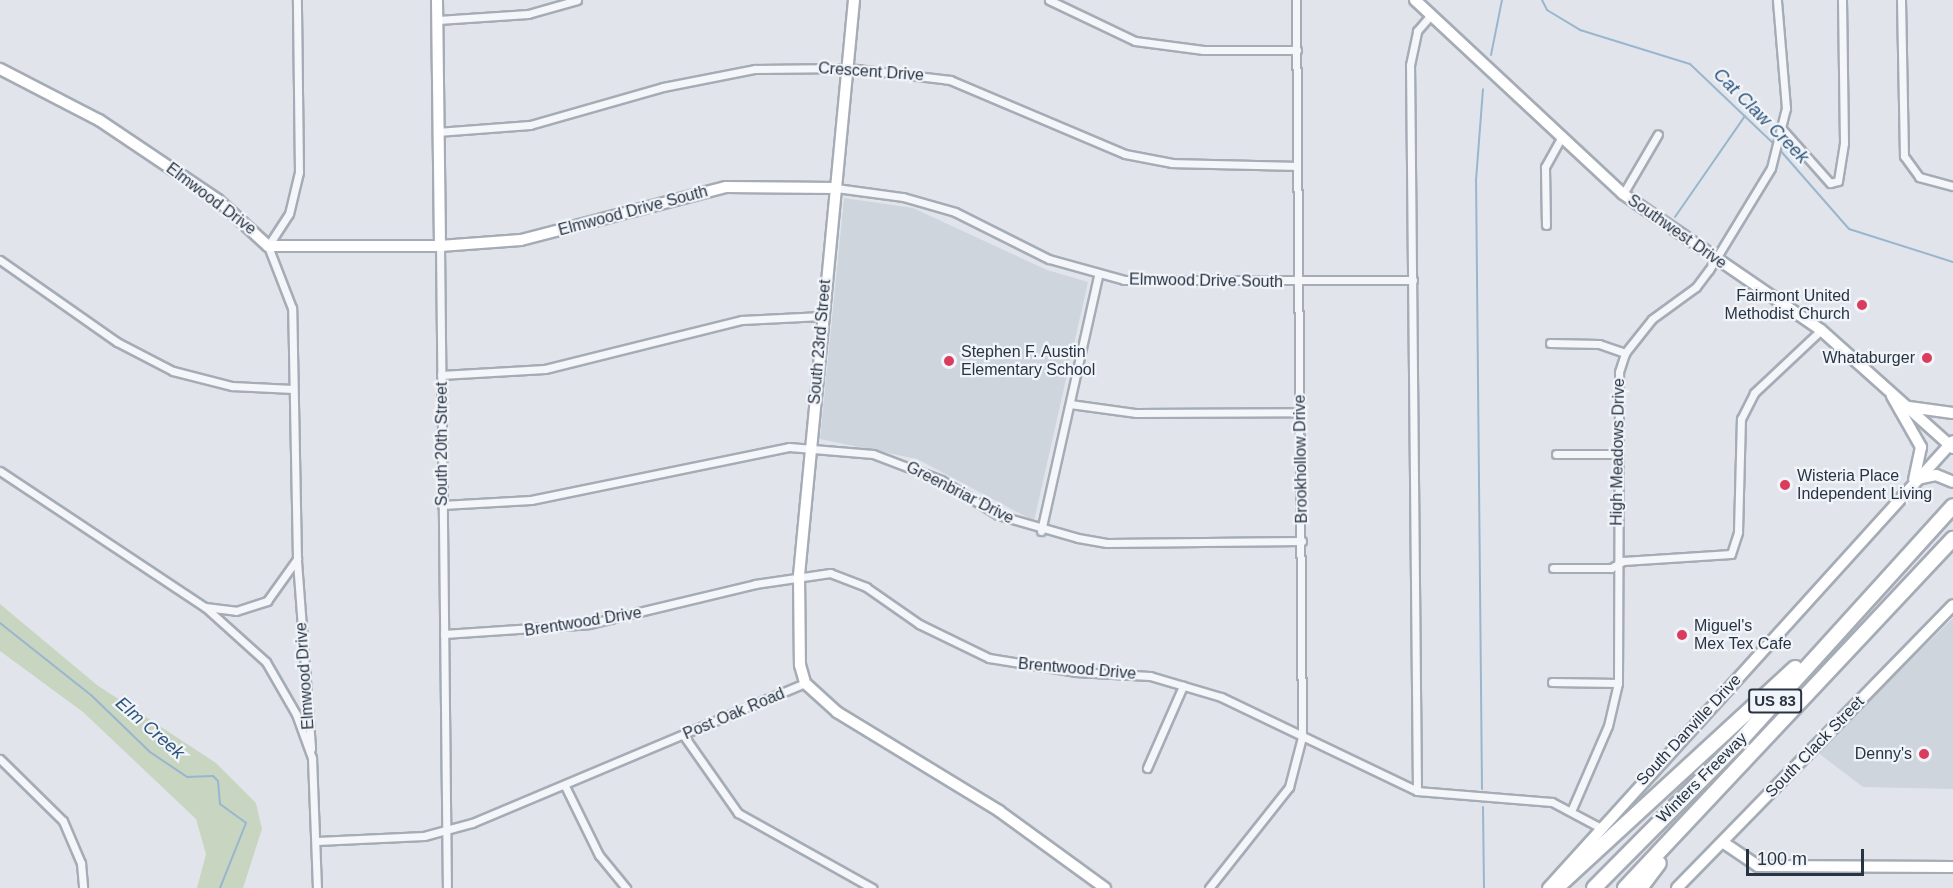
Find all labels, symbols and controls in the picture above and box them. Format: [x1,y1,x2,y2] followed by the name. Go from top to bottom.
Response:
[818,59,924,85] street label: Crescent Drive
[1709,64,1813,168] water label: Cat Claw Creek
[162,159,260,239] street label: Elmwood Drive
[556,182,710,240] street label: Elmwood Drive South
[1624,191,1730,273] street label: Southwest Drive
[1129,270,1283,292] street label: Elmwood Drive South
[805,279,835,405] street label: South 23rd Street
[1725,286,1850,324] place label: Fairmont United Methodist Church
[1855,298,1869,312] marker: Fairmont United Methodist Church
[961,342,1095,380] place label: Stephen F. Austin Elementary School
[1823,348,1915,368] place label: Whataburger
[1920,351,1934,365] marker: Whataburger
[942,354,956,368] marker: Stephen F. Austin Elementary School
[1607,378,1629,526] street label: High Meadows Drive
[432,382,452,506] street label: South 20th Street
[1290,394,1312,524] street label: Brookhollow Drive
[903,458,1017,528] street label: Greenbriar Drive
[1797,466,1932,504] place label: Wisteria Place Independent Living
[1778,478,1792,492] marker: Wisteria Place Independent Living
[523,603,643,641] street label: Brentwood Drive
[1694,616,1792,654] place label: Miguel's Mex Tex Cafe
[292,622,318,730] street label: Elmwood Drive
[1675,628,1689,642] marker: Miguel's Mex Tex Cafe
[1017,654,1137,684] street label: Brentwood Drive
[1633,670,1745,790] street label: South Danville Drive
[680,684,788,744] street label: Post Oak Road
[1748,689,1802,713] road number: US 83
[111,692,189,764] water label: Elm Creek
[1762,692,1868,802] street label: South Clack Street
[1653,729,1751,827] street label: Winters Freeway
[1855,744,1912,764] place label: Denny's
[1917,747,1931,761] marker: Denny's
[1749,837,1868,875] scale bar
[1757,849,1807,869] text: 100 m

